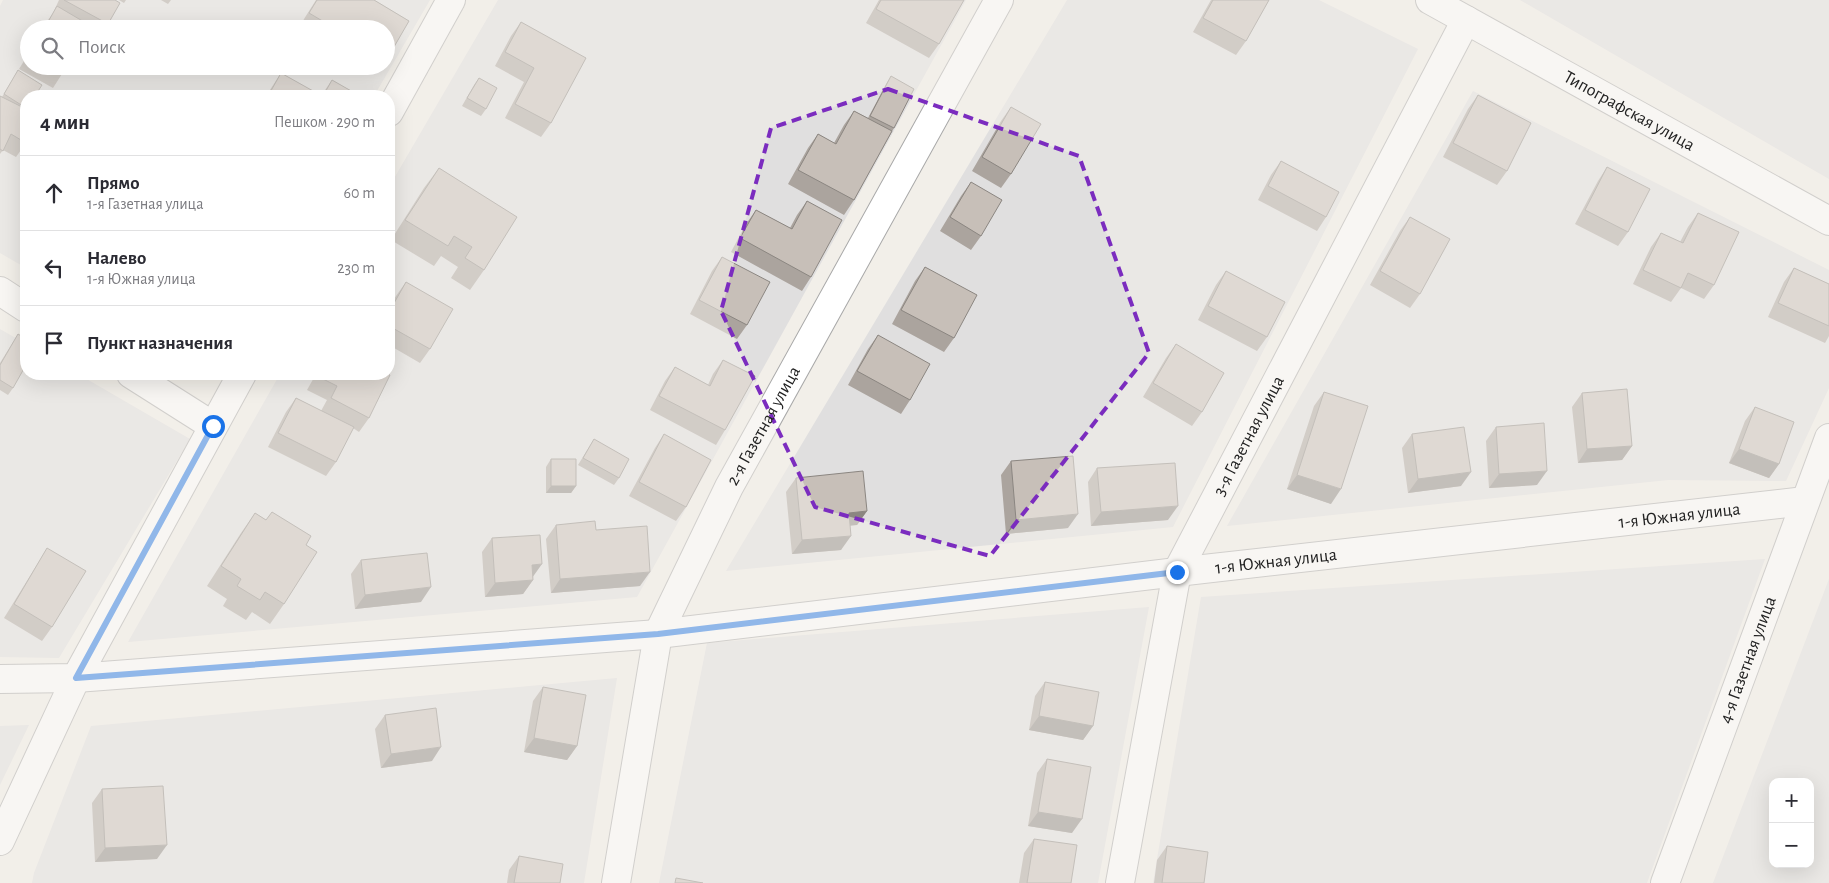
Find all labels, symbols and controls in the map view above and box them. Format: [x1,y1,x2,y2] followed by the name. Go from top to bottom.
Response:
[20,20,395,75] search box
[38,34,66,62] icon: search
[78,38,125,57] text: Поиск
[1561,68,1697,155] street label: Типографская улица
[40,112,90,133] text: 4 мин
[274,114,375,130] text: Пешком · 290 m
[87,174,140,193] text: Прямо
[40,179,68,207] icon: ahead
[344,185,375,201] text: 60 m
[87,196,204,212] text: 1-я Газетная улица
[87,249,146,268] text: Налево
[40,254,68,282] icon: left
[337,260,375,276] text: 230 m
[87,271,196,287] text: 1-я Южная улица
[40,329,68,357] icon: arrive
[87,334,233,353] text: Пункт назначения
[724,363,804,489] street label: 2-я Газетная улица
[1211,373,1288,499] street label: 3-я Газетная улица
[202,415,225,438] route start
[1618,500,1741,532] street label: 1-я Южная улица
[1214,546,1338,578] street label: 1-я Южная улица
[1166,561,1189,584] route end
[1717,594,1780,726] street label: 4-я Газетная улица
[1769,778,1814,868] map controls
[1769,778,1814,823] button: +
[1769,823,1814,868] button: −

